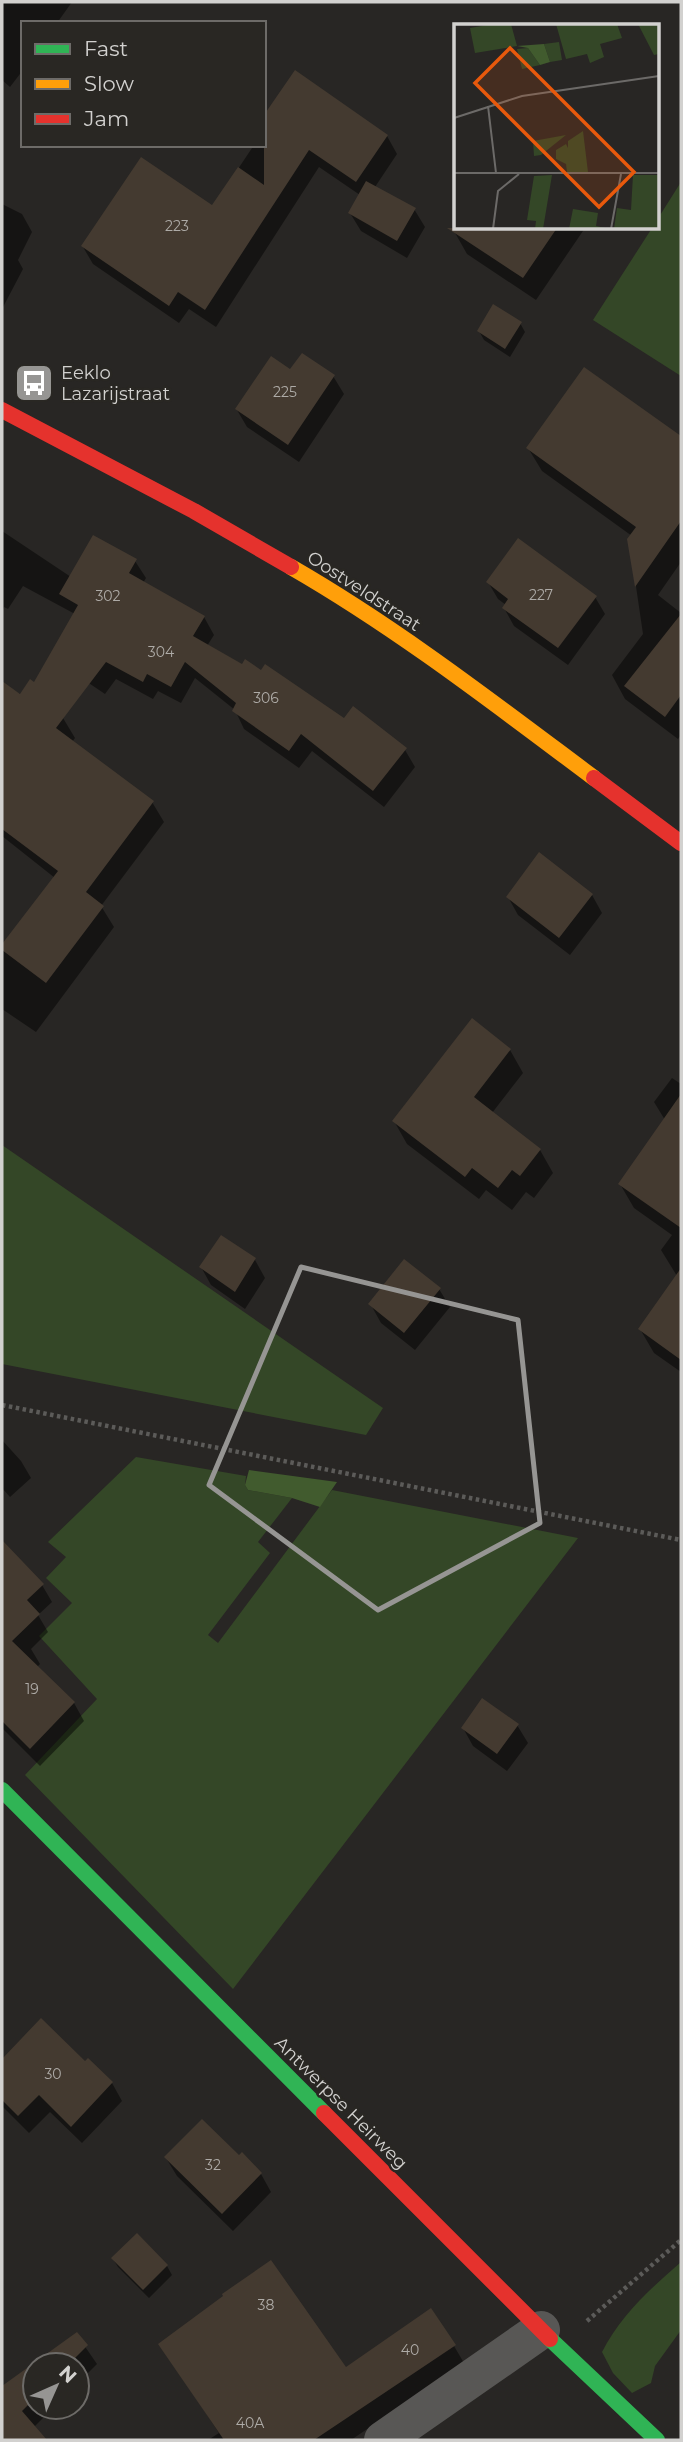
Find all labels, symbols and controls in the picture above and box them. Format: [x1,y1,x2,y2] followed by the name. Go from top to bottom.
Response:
[21,21,266,147] legend
[454,24,658,229] inset map
[84,36,128,61] text: Fast
[84,71,134,96] text: Slow
[83,106,129,131] text: Jam
[165,217,189,235] house number: 223
[13,362,55,404] bus stop icon: Eeklo Lazarijstraat
[61,362,170,405] place label: Eeklo Lazarijstraat
[273,383,297,401] house number: 225
[303,546,425,636] street label: Oostveldstraat
[529,586,553,604] house number: 227
[95,587,121,605] house number: 302
[148,643,175,661] house number: 304
[253,689,279,707] house number: 306
[25,1680,39,1698] house number: 19
[270,2032,412,2174] street label: Antwerpse Heirweg
[44,2065,62,2083] house number: 30
[205,2156,221,2174] house number: 32
[258,2296,274,2314] house number: 38
[401,2341,419,2359] house number: 40
[21,2351,91,2421] north arrow
[54,2361,81,2388] text: N
[236,2414,265,2432] house number: 40A

